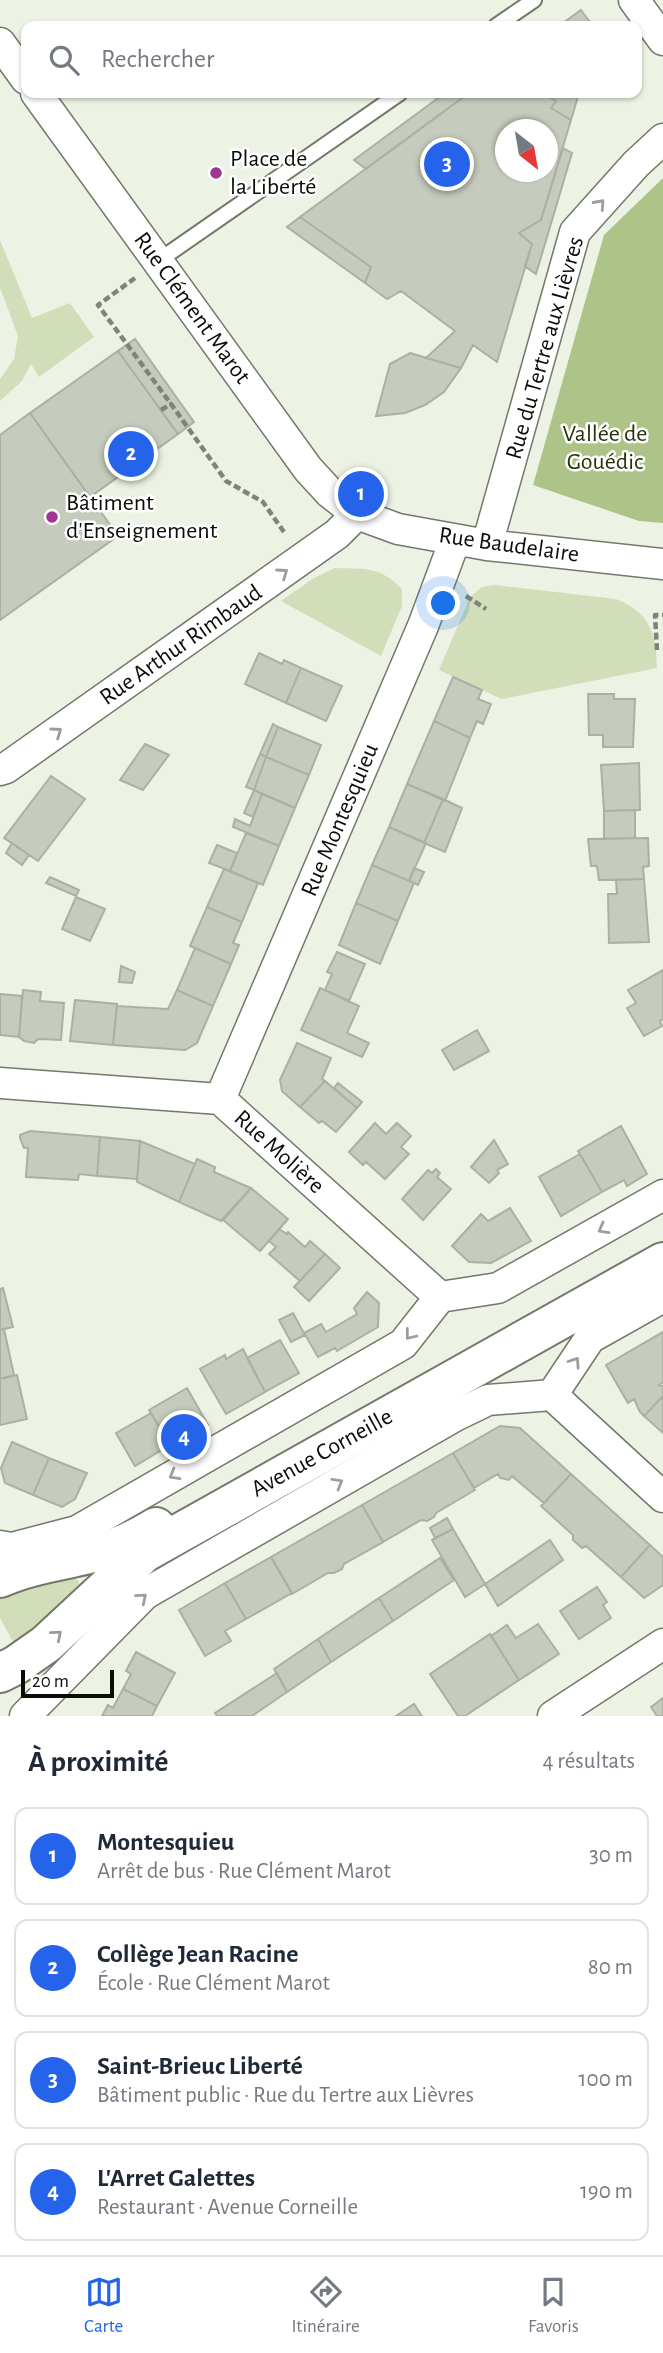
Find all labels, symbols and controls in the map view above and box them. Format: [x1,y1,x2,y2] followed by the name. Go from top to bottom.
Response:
[21,21,642,98] search box
[45,41,83,79] icon: search
[101,46,214,72] text: Rechercher
[495,119,558,182] north arrow
[424,138,470,190] pin: 3
[230,147,316,199] place label: Place de la Liberté
[208,165,224,181] marker: Place de la Liberté
[592,199,604,212] one-way arrow
[129,228,255,388] street label: Rue Clément Marot
[502,234,588,462] street label: Rue du Tertre aux Lièvres
[563,422,647,474] park label: Vallée de Gouédic
[108,428,154,480] pin: 2
[338,468,384,520] pin: 1
[66,491,218,543] place label: Bâtiment d'Enseignement
[44,509,60,525] marker: Bâtiment d'Enseignement
[437,523,581,567] street label: Rue Baudelaire
[275,569,288,581] one-way arrow
[96,580,266,710] street label: Rue Arthur Rimbaud
[426,586,460,620] your location
[49,728,62,740] one-way arrow
[297,740,383,900] street label: Rue Montesquieu
[229,1106,329,1198] street label: Rue Molière
[598,1221,611,1234] one-way arrow
[406,1327,419,1339] one-way arrow
[566,1357,579,1370] one-way arrow
[247,1404,397,1502] street label: Avenue Corneille
[161,1411,207,1463] pin: 4
[168,1467,181,1480] one-way arrow
[330,1478,343,1491] one-way arrow
[134,1594,147,1606] one-way arrow
[49,1631,62,1643] one-way arrow
[21,1667,114,1699] scale bar
[32,1672,69,1691] text: 20 m
[28,1747,168,1777] text: À proximité
[542,1750,635,1773] text: 4 résultats
[97,1829,234,1855] text: Montesquieu
[49,1844,57,1867] text: 1
[589,1844,633,1867] text: 30 m
[97,1860,391,1883] text: Arrêt de bus · Rue Clément Marot
[97,1941,299,1967] text: Collège Jean Racine
[48,1956,58,1979] text: 2
[588,1956,633,1979] text: 80 m
[97,1972,330,1995] text: École · Rue Clément Marot
[97,2053,303,2079] text: Saint-Brieuc Liberté
[48,2068,58,2091] text: 3
[579,2068,633,2091] text: 100 m
[97,2084,474,2107] text: Bâtiment public · Rue du Tertre aux Lièvres
[97,2165,255,2191] text: L'Arret Galettes
[47,2180,59,2203] text: 4
[580,2180,633,2203] text: 190 m
[97,2196,358,2219] text: Restaurant · Avenue Corneille
[84,2273,123,2338] tab: Carte
[291,2273,360,2338] tab: Itinéraire
[528,2273,579,2338] tab: Favoris

